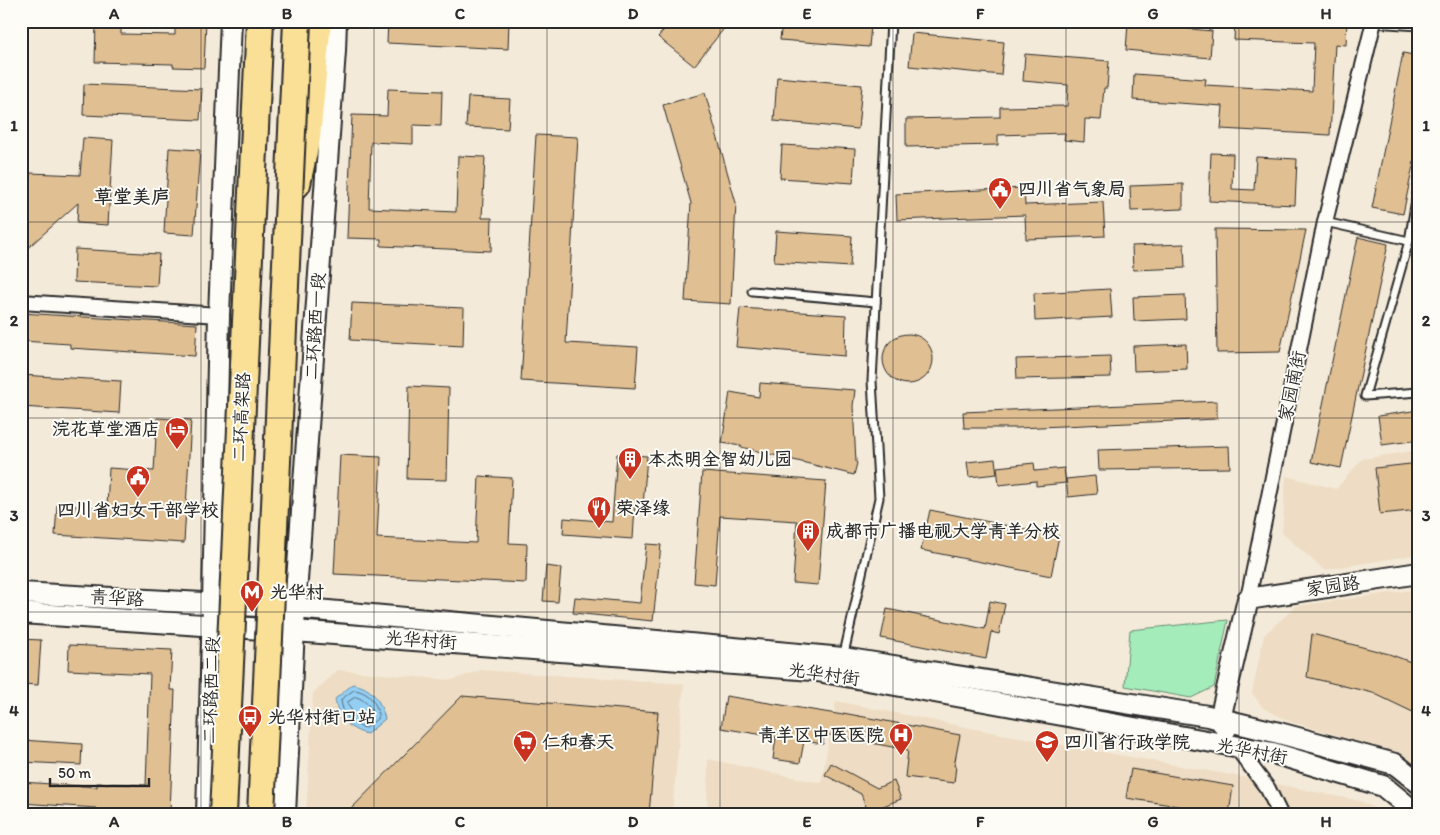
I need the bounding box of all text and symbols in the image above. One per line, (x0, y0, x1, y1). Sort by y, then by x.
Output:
text: A (108, 4, 120, 23)
text: B (282, 4, 293, 23)
text: C (455, 4, 466, 23)
text: D (628, 4, 639, 23)
text: E (803, 4, 812, 23)
text: F (976, 4, 985, 23)
text: G (1147, 4, 1159, 23)
text: H (1320, 4, 1332, 23)
text: 1 (10, 116, 18, 135)
text: 1 (1422, 116, 1430, 135)
public building icon: 四川省气象局 (987, 176, 1013, 210)
place label: 四川省气象局 (1018, 178, 1126, 200)
district label: 草堂美庐 (94, 185, 170, 208)
street label: 二环路西一段 (300, 271, 330, 381)
text: 2 (10, 311, 19, 330)
text: 2 (1422, 311, 1431, 330)
street label: 家园南街 (1274, 348, 1310, 424)
street label: 二环高架路 (228, 371, 254, 463)
hotel icon: 浣花草堂酒店 (164, 416, 190, 450)
place label: 浣花草堂酒店 (52, 418, 160, 440)
building icon: 本杰明全智幼儿园 (617, 446, 643, 480)
place label: 本杰明全智幼儿园 (648, 448, 792, 470)
public building icon: 四川省妇女干部学校 (125, 464, 151, 498)
restaurant icon: 荣泽缘 (586, 495, 612, 529)
place label: 荣泽缘 (616, 497, 670, 519)
place label: 四川省妇女干部学校 (57, 499, 219, 521)
text: 3 (10, 506, 19, 525)
text: 3 (1422, 506, 1431, 525)
building icon: 成都市广播电视大学青羊分校 (795, 518, 821, 552)
place label: 成都市广播电视大学青羊分校 (826, 520, 1060, 542)
street label: 家园路 (1305, 571, 1361, 601)
metro station icon: 光华村 (239, 579, 265, 613)
place label: 光华村 (270, 581, 324, 603)
street label: 青华路 (89, 586, 145, 610)
street label: 光华村街 (384, 627, 458, 653)
street label: 二环路西二段 (198, 636, 224, 744)
street label: 光华村街 (787, 658, 861, 690)
text: 4 (9, 701, 19, 720)
text: 4 (1421, 701, 1431, 720)
bus stop icon: 光华村街口站 (237, 704, 263, 738)
place label: 光华村街口站 (268, 706, 376, 728)
hospital icon: 青羊区中医医院 (888, 722, 914, 756)
place label: 青羊区中医医院 (758, 724, 884, 746)
supermarket icon: 仁和春天 (512, 729, 538, 763)
school or university icon: 四川省行政学院 (1034, 729, 1060, 763)
place label: 仁和春天 (542, 731, 614, 753)
place label: 四川省行政学院 (1064, 731, 1190, 753)
street label: 光华村街 (1215, 733, 1289, 769)
scale bar (50, 755, 149, 787)
text: 50 m (58, 764, 91, 782)
text: A (108, 812, 120, 831)
text: B (282, 812, 293, 831)
text: C (455, 812, 466, 831)
text: D (628, 812, 639, 831)
text: E (803, 812, 812, 831)
text: F (976, 812, 985, 831)
text: G (1147, 812, 1159, 831)
text: H (1320, 812, 1332, 831)

